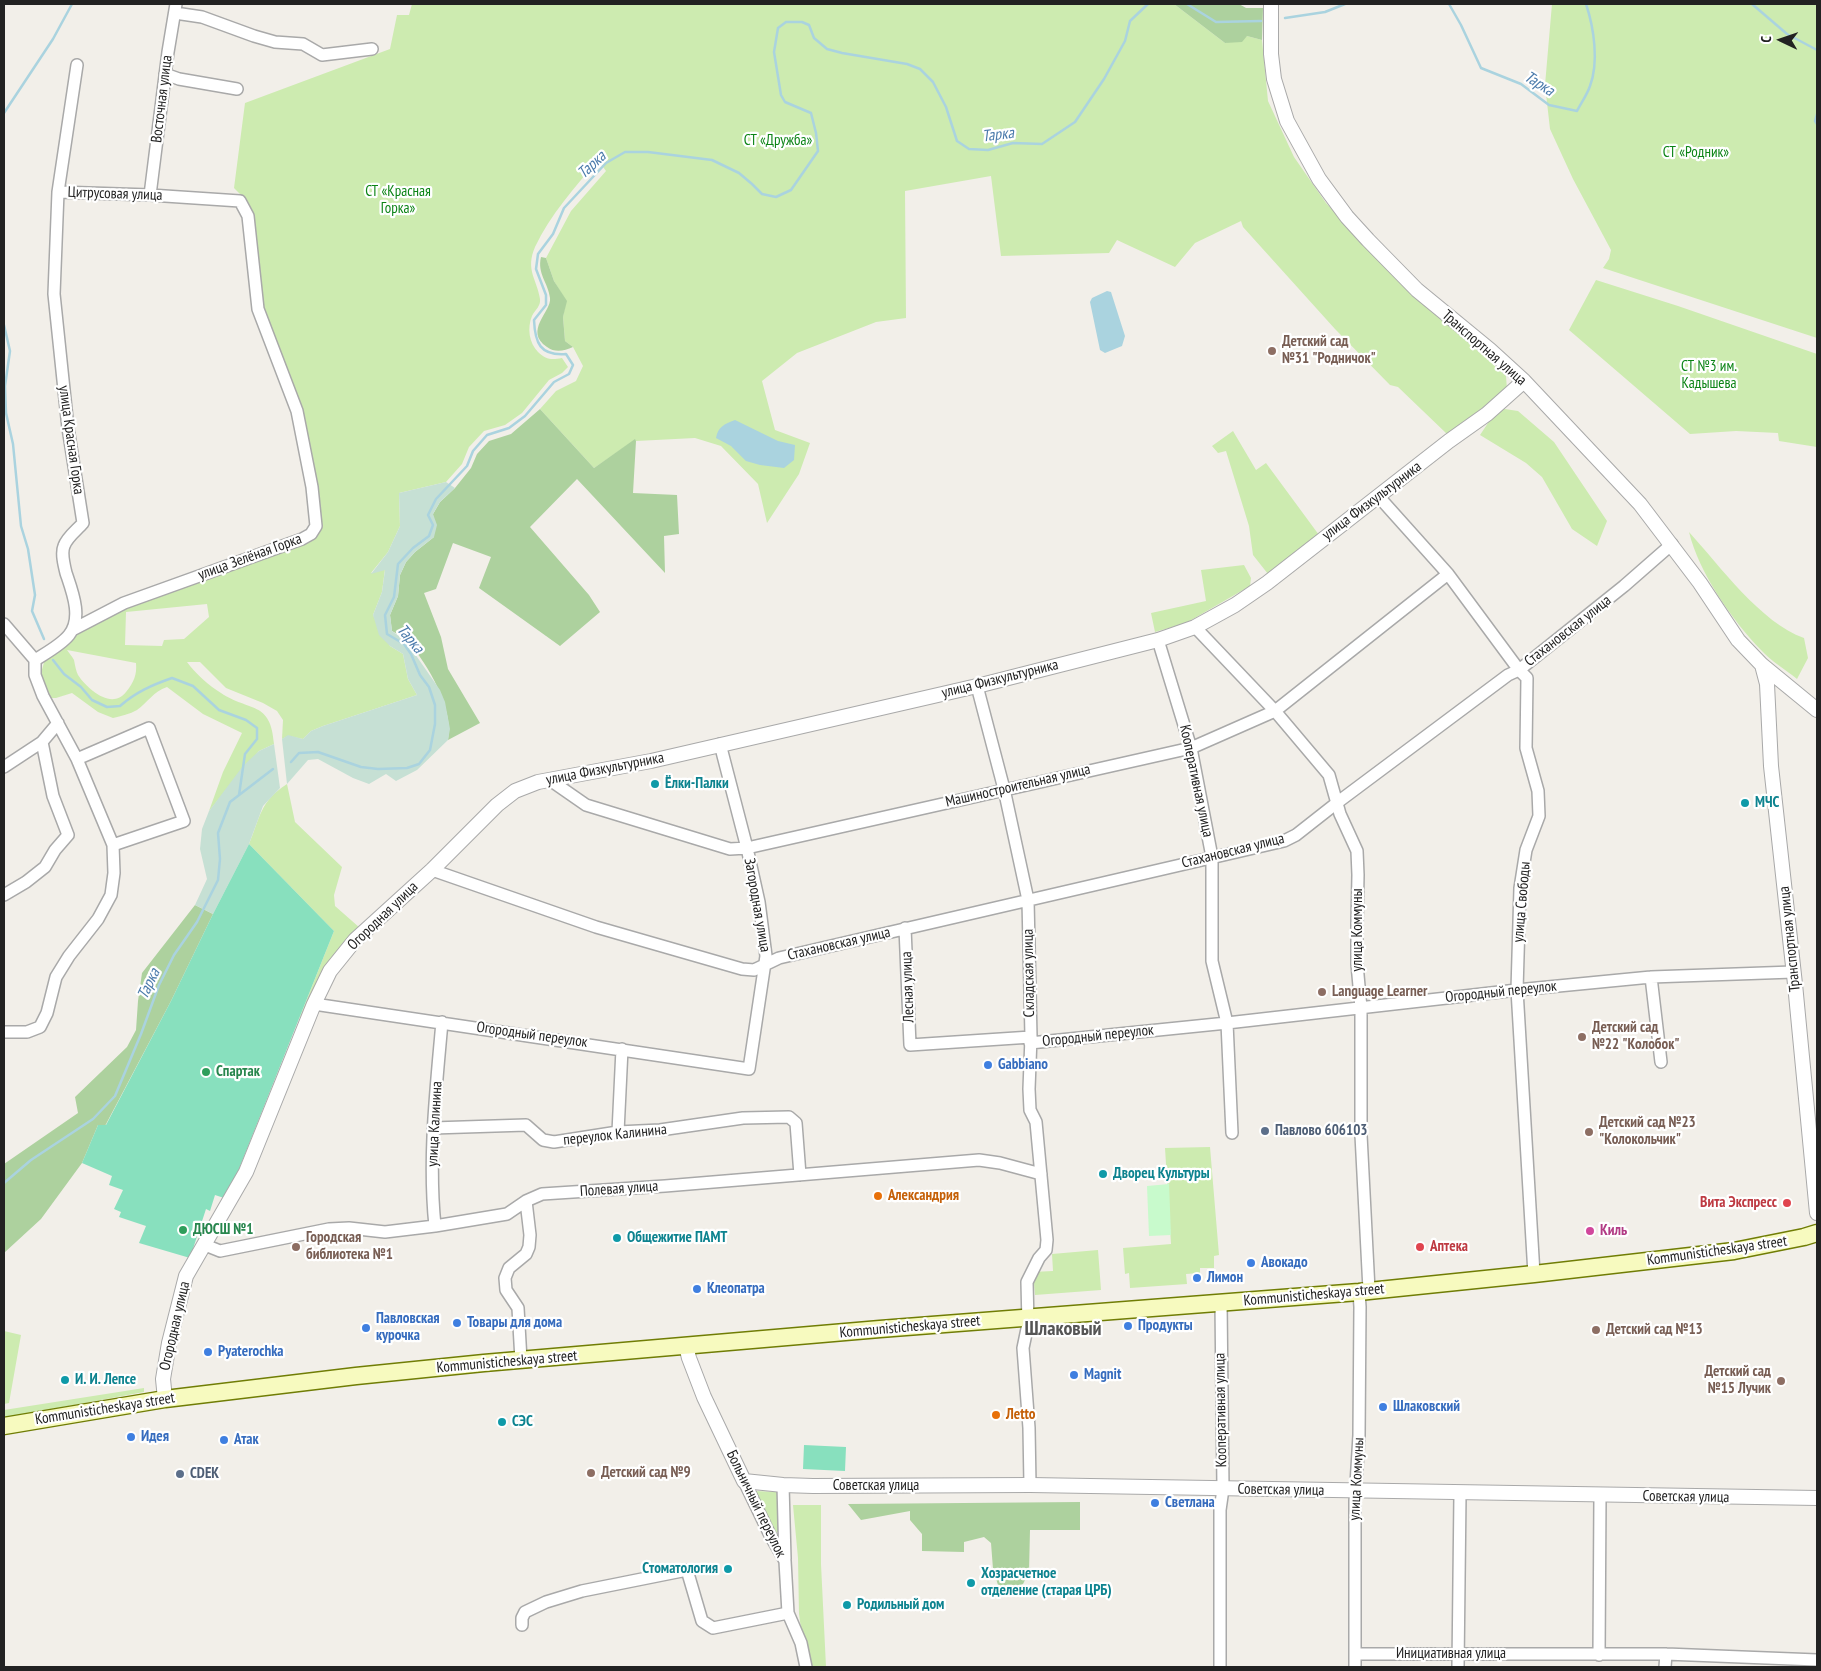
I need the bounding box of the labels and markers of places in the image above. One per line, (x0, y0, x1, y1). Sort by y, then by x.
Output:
place label: Детский сад №31 "Родничок" (1282, 333, 1376, 368)
marker: Детский сад №31 "Родничок" (1266, 345, 1278, 357)
place label: Ёлки-Палки (665, 775, 729, 793)
marker: Ёлки-Палки (649, 778, 661, 790)
place label: МЧС (1755, 794, 1779, 812)
marker: МЧС (1739, 797, 1751, 809)
place label: Language Learner (1332, 983, 1427, 1001)
marker: Language Learner (1316, 986, 1328, 998)
place label: Детский сад №22 "Колобок" (1592, 1019, 1680, 1054)
marker: Детский сад №22 "Колобок" (1576, 1031, 1588, 1043)
place label: Gabbiano (998, 1056, 1048, 1074)
marker: Gabbiano (982, 1059, 994, 1071)
place label: Спартак (216, 1063, 260, 1081)
marker: Спартак (200, 1066, 212, 1078)
place label: Детский сад №23 "Колокольчик" (1599, 1114, 1696, 1149)
place label: Павлово 606103 (1275, 1122, 1368, 1140)
marker: Павлово 606103 (1259, 1125, 1271, 1137)
marker: Детский сад №23 "Колокольчик" (1583, 1126, 1595, 1138)
place label: Дворец Культуры (1113, 1165, 1210, 1183)
marker: Дворец Культуры (1097, 1168, 1109, 1180)
place label: Александрия (888, 1187, 959, 1205)
marker: Александрия (872, 1190, 884, 1202)
place label: Вита Экспресс (1700, 1194, 1777, 1212)
marker: Вита Экспресс (1781, 1197, 1793, 1209)
place label: ДЮСШ №1 (193, 1221, 253, 1239)
place label: Киль (1600, 1222, 1627, 1240)
marker: ДЮСШ №1 (177, 1224, 189, 1236)
marker: Киль (1584, 1225, 1596, 1237)
place label: Городская библиотека №1 (306, 1229, 393, 1264)
place label: Общежитие ПАМТ (627, 1229, 727, 1247)
marker: Общежитие ПАМТ (611, 1232, 623, 1244)
place label: Аптека (1430, 1238, 1468, 1256)
marker: Городская библиотека №1 (290, 1241, 302, 1253)
marker: Аптека (1414, 1241, 1426, 1253)
place label: Авокадо (1261, 1254, 1308, 1272)
marker: Авокадо (1245, 1257, 1257, 1269)
place label: Лимон (1207, 1269, 1243, 1287)
marker: Лимон (1191, 1272, 1203, 1284)
place label: Клеопатра (707, 1280, 765, 1298)
marker: Клеопатра (691, 1283, 703, 1295)
place label: Павловская курочка (376, 1310, 440, 1345)
place label: Товары для дома (467, 1314, 562, 1332)
marker: Товары для дома (451, 1317, 463, 1329)
place label: Продукты (1138, 1317, 1193, 1335)
marker: Продукты (1122, 1320, 1134, 1332)
place label: Детский сад №13 (1606, 1321, 1703, 1339)
marker: Павловская курочка (360, 1322, 372, 1334)
marker: Детский сад №13 (1590, 1324, 1602, 1336)
place label: Pyaterochka (218, 1343, 284, 1361)
marker: Pyaterochka (202, 1346, 214, 1358)
place label: Детский сад №15 Лучик (1704, 1363, 1771, 1398)
place label: Magnit (1084, 1366, 1121, 1384)
marker: Magnit (1068, 1369, 1080, 1381)
place label: И. И. Лепсе (75, 1371, 136, 1389)
marker: И. И. Лепсе (59, 1374, 71, 1386)
marker: Детский сад №15 Лучик (1775, 1375, 1787, 1387)
place label: Шлаковский (1393, 1398, 1460, 1416)
marker: Шлаковский (1377, 1401, 1389, 1413)
place label: Леtto (1006, 1406, 1035, 1424)
marker: Леtto (990, 1409, 1002, 1421)
place label: СЭС (512, 1413, 533, 1431)
marker: СЭС (496, 1416, 508, 1428)
place label: Идея (141, 1428, 169, 1446)
marker: Идея (125, 1431, 137, 1443)
place label: Атак (234, 1431, 259, 1449)
marker: Атак (218, 1434, 230, 1446)
place label: Детский сад №9 (601, 1464, 691, 1482)
place label: CDEK (190, 1465, 219, 1483)
marker: Детский сад №9 (585, 1467, 597, 1479)
marker: CDEK (174, 1468, 186, 1480)
place label: Светлана (1165, 1494, 1215, 1512)
marker: Светлана (1149, 1497, 1161, 1509)
place label: Cтоматология (642, 1560, 718, 1578)
marker: Cтоматология (722, 1563, 734, 1575)
place label: Хозрасчетное отделение (старая ЦРБ) (981, 1565, 1112, 1600)
marker: Хозрасчетное отделение (старая ЦРБ) (965, 1577, 977, 1589)
place label: Родильный дом (857, 1596, 944, 1614)
marker: Родильный дом (841, 1599, 853, 1611)

